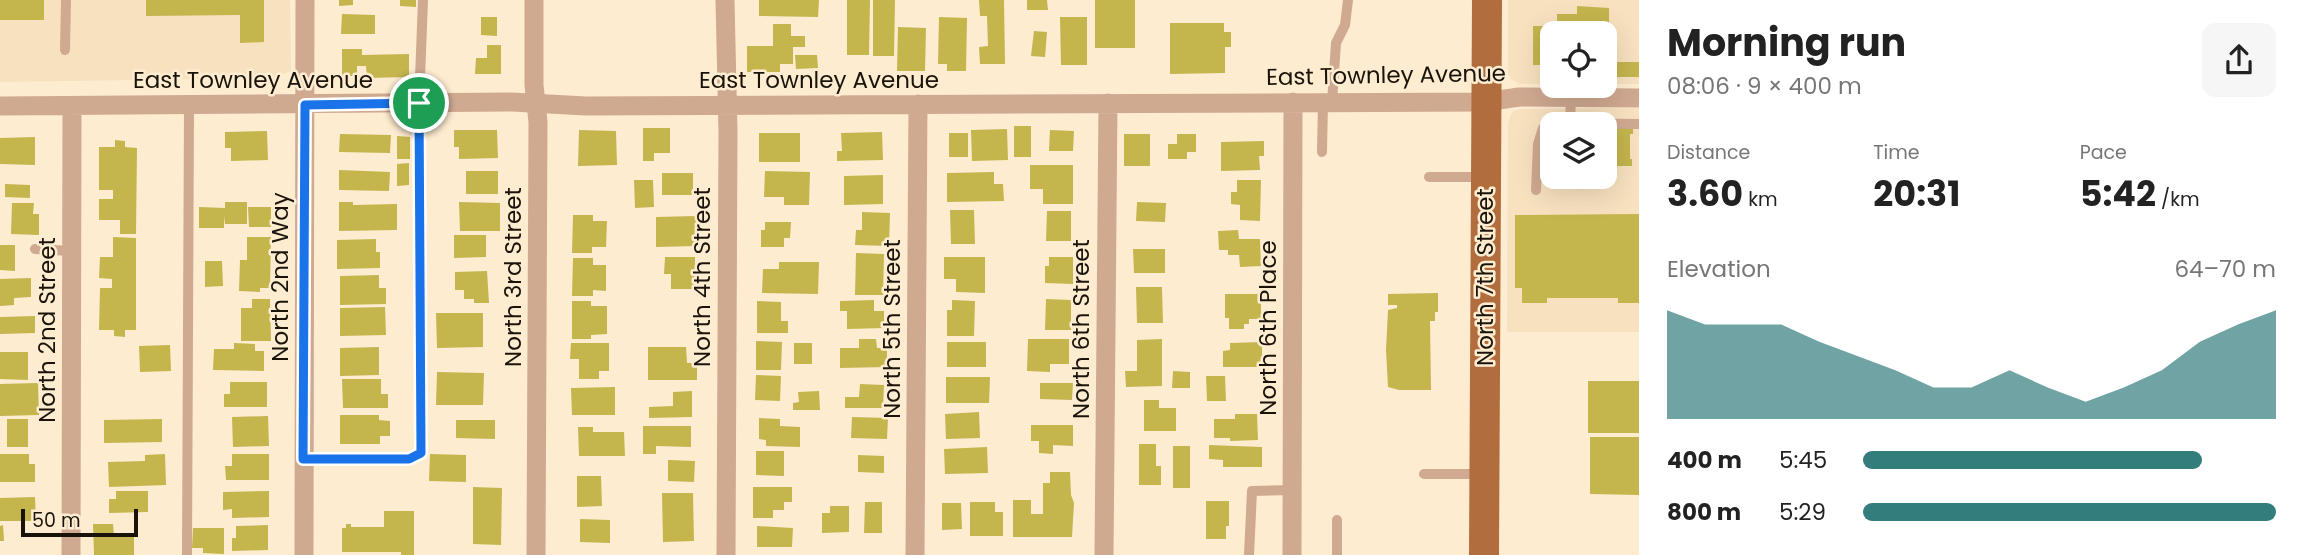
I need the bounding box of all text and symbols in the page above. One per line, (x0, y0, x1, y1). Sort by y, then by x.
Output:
text: Morning run (1667, 16, 1906, 69)
map controls (1540, 21, 1617, 189)
button: locate (1540, 21, 1617, 98)
button: share (2202, 23, 2276, 97)
street label: East Townley Avenue (1266, 57, 1506, 93)
street label: East Townley Avenue (133, 64, 373, 96)
street label: East Townley Avenue (699, 64, 939, 96)
text: 08:06 · 9 × 400 m (1667, 70, 1862, 102)
pin (389, 73, 449, 133)
icon: arrive (400, 84, 438, 122)
button: layers (1540, 112, 1617, 189)
text: Distance (1667, 139, 1750, 166)
text: Time (1873, 139, 1920, 166)
text: Pace (2080, 139, 2127, 166)
text: 3.60 (1667, 169, 1743, 218)
text: 20:31 (1873, 169, 1960, 218)
text: 5:42 (2080, 169, 2156, 218)
text: km (1743, 186, 1778, 213)
text: /km (2156, 186, 2200, 213)
street label: North 3rd Street (497, 187, 529, 367)
street label: North 4th Street (686, 187, 718, 367)
street label: North 7th Street (1469, 188, 1501, 366)
street label: North 2nd Way (264, 192, 296, 362)
street label: North 2nd Street (31, 237, 63, 423)
street label: North 5th Street (876, 239, 908, 419)
street label: North 6th Street (1065, 239, 1097, 419)
street label: North 6th Place (1252, 240, 1284, 416)
text: Elevation (1667, 253, 1771, 285)
text: 64–70 m (2175, 253, 2276, 285)
text: 400 m (1667, 444, 1742, 476)
text: 5:45 (1779, 444, 1827, 476)
text: 800 m (1667, 496, 1741, 528)
text: 5:29 (1779, 496, 1826, 528)
scale bar (21, 506, 138, 538)
text: 50 m (32, 507, 81, 534)

